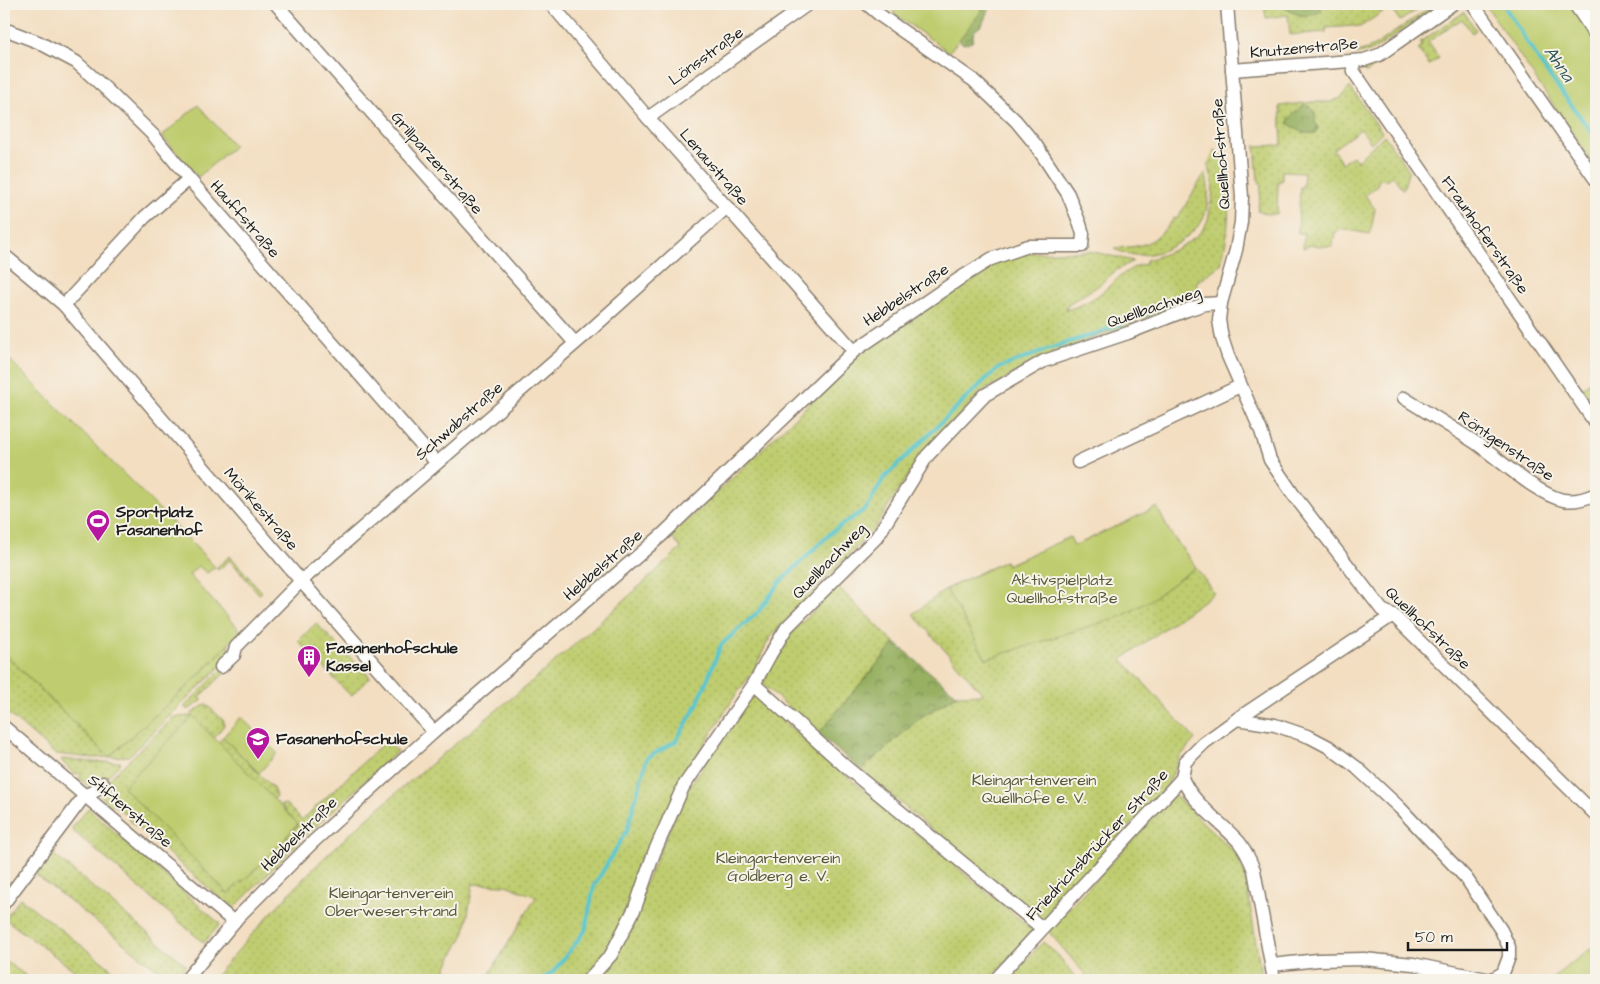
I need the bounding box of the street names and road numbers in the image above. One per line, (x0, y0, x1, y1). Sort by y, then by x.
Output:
street label: Lönsstraße (664, 21, 748, 91)
street label: Knutzenstraße (1249, 32, 1359, 64)
street label: Quellhofstraße (1206, 97, 1236, 210)
street label: Grillparzerstraße (386, 107, 488, 220)
street label: Lenaustraße (674, 124, 754, 211)
street label: Fraunhoferstraße (1436, 172, 1534, 299)
street label: Hauffstraße (205, 175, 285, 263)
street label: Hebbelstraße (859, 258, 953, 332)
street label: Quellbachweg (1104, 281, 1204, 334)
street label: Schwabstraße (410, 376, 508, 465)
street label: Röntgenstraße (1453, 406, 1559, 487)
street label: Mörikestraße (219, 463, 303, 556)
street label: Quellbachweg (787, 518, 872, 605)
street label: Hebbelstraße (558, 524, 648, 606)
street label: Quellhofstraße (1380, 581, 1476, 675)
street label: Friedrichsbrücker Straße (1021, 764, 1173, 926)
street label: Stifterstraße (83, 769, 177, 853)
street label: Hebbelstraße (256, 791, 342, 876)

